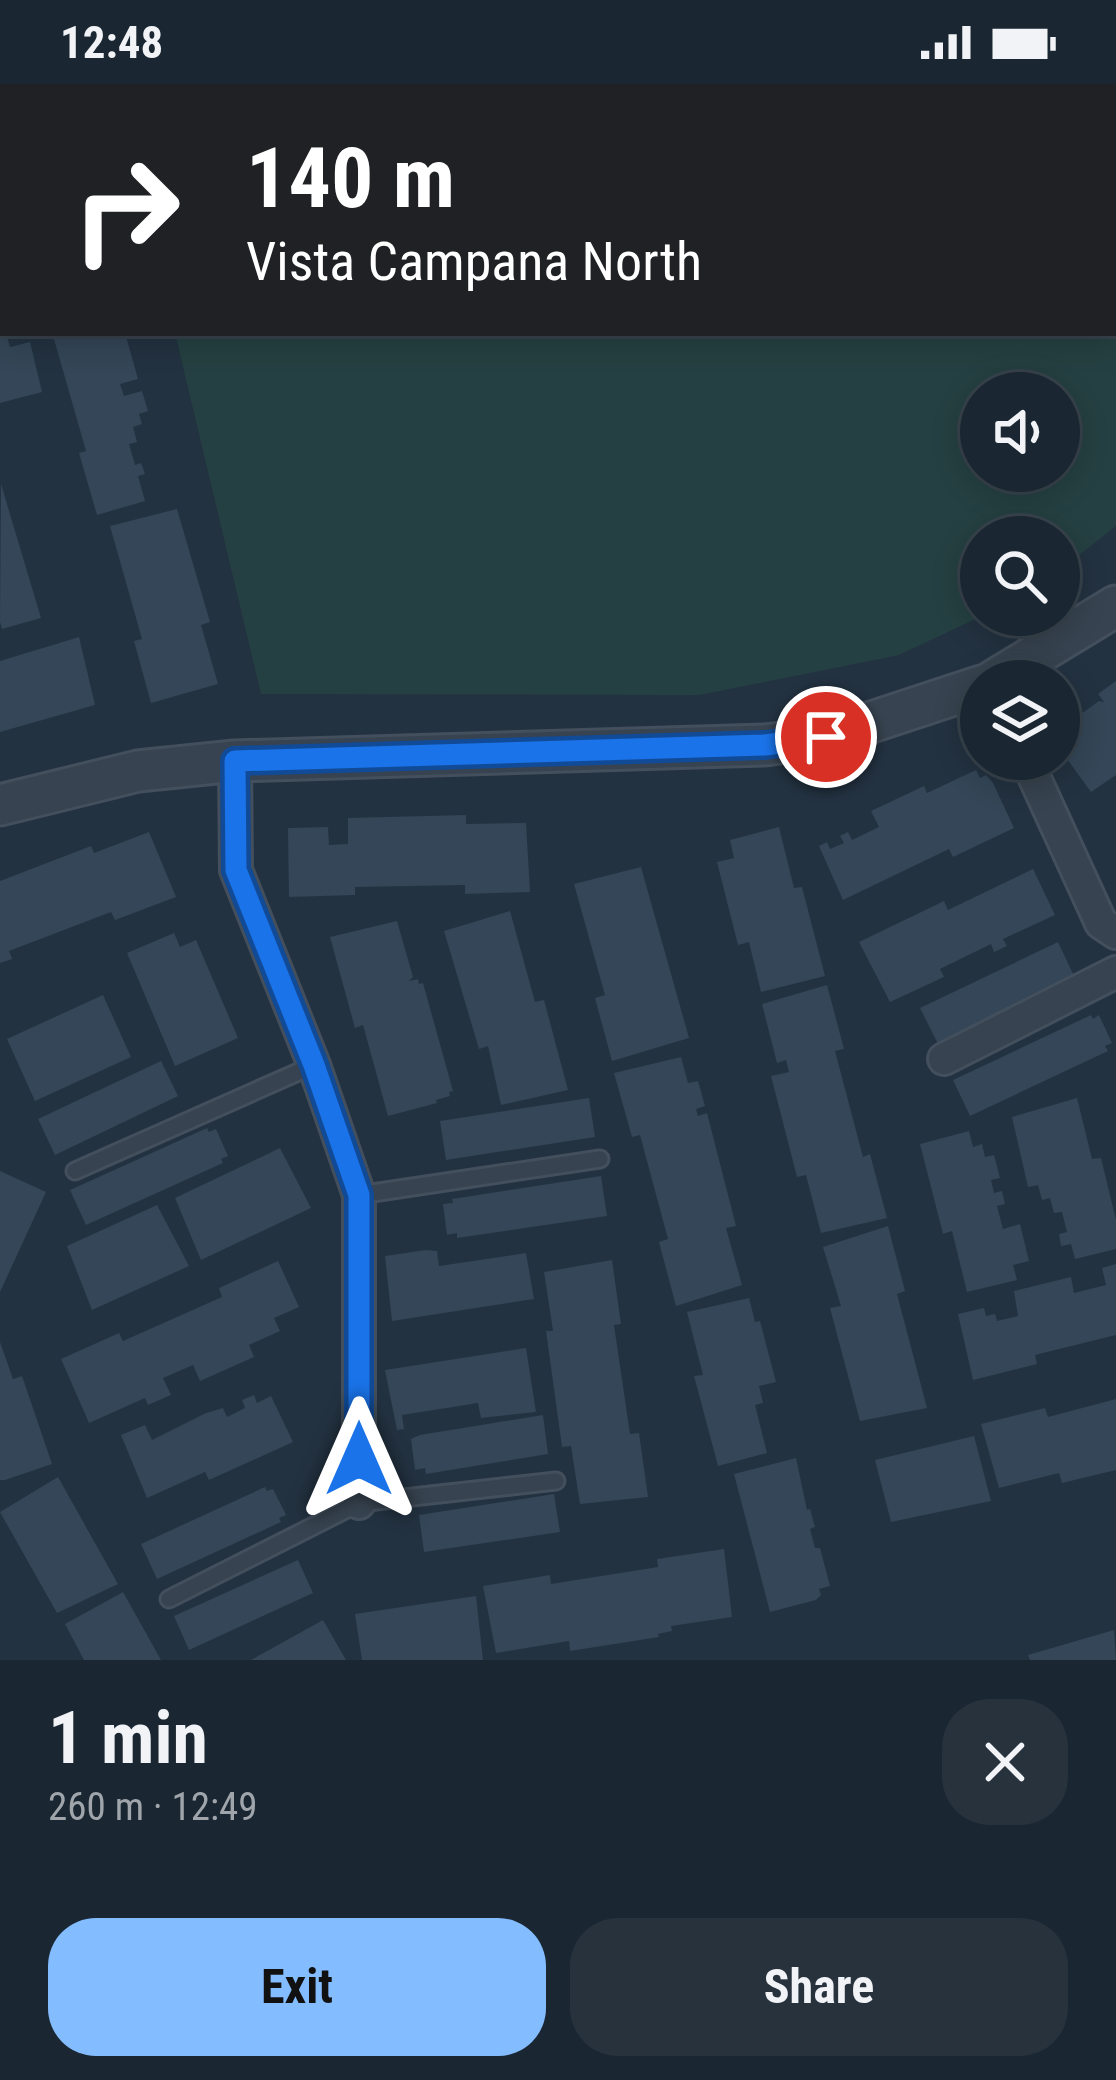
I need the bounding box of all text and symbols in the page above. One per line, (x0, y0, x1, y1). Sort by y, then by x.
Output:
text: 12:48 (60, 16, 163, 69)
text: 140 m (246, 129, 455, 228)
icon: right (48, 132, 204, 288)
text: Vista Campana North (246, 230, 702, 293)
map controls (960, 372, 1080, 780)
button: sound (960, 372, 1080, 492)
button: search (960, 516, 1080, 636)
button: layers (960, 660, 1080, 780)
pin (775, 686, 877, 788)
icon: arrive (793, 704, 859, 770)
position arrow (296, 1396, 422, 1522)
text: 1 min (48, 1696, 208, 1781)
button: close (942, 1699, 1068, 1825)
text: 260 m · 12:49 (48, 1784, 258, 1830)
button: Exit (48, 1918, 546, 2056)
button: Share (570, 1918, 1068, 2056)

